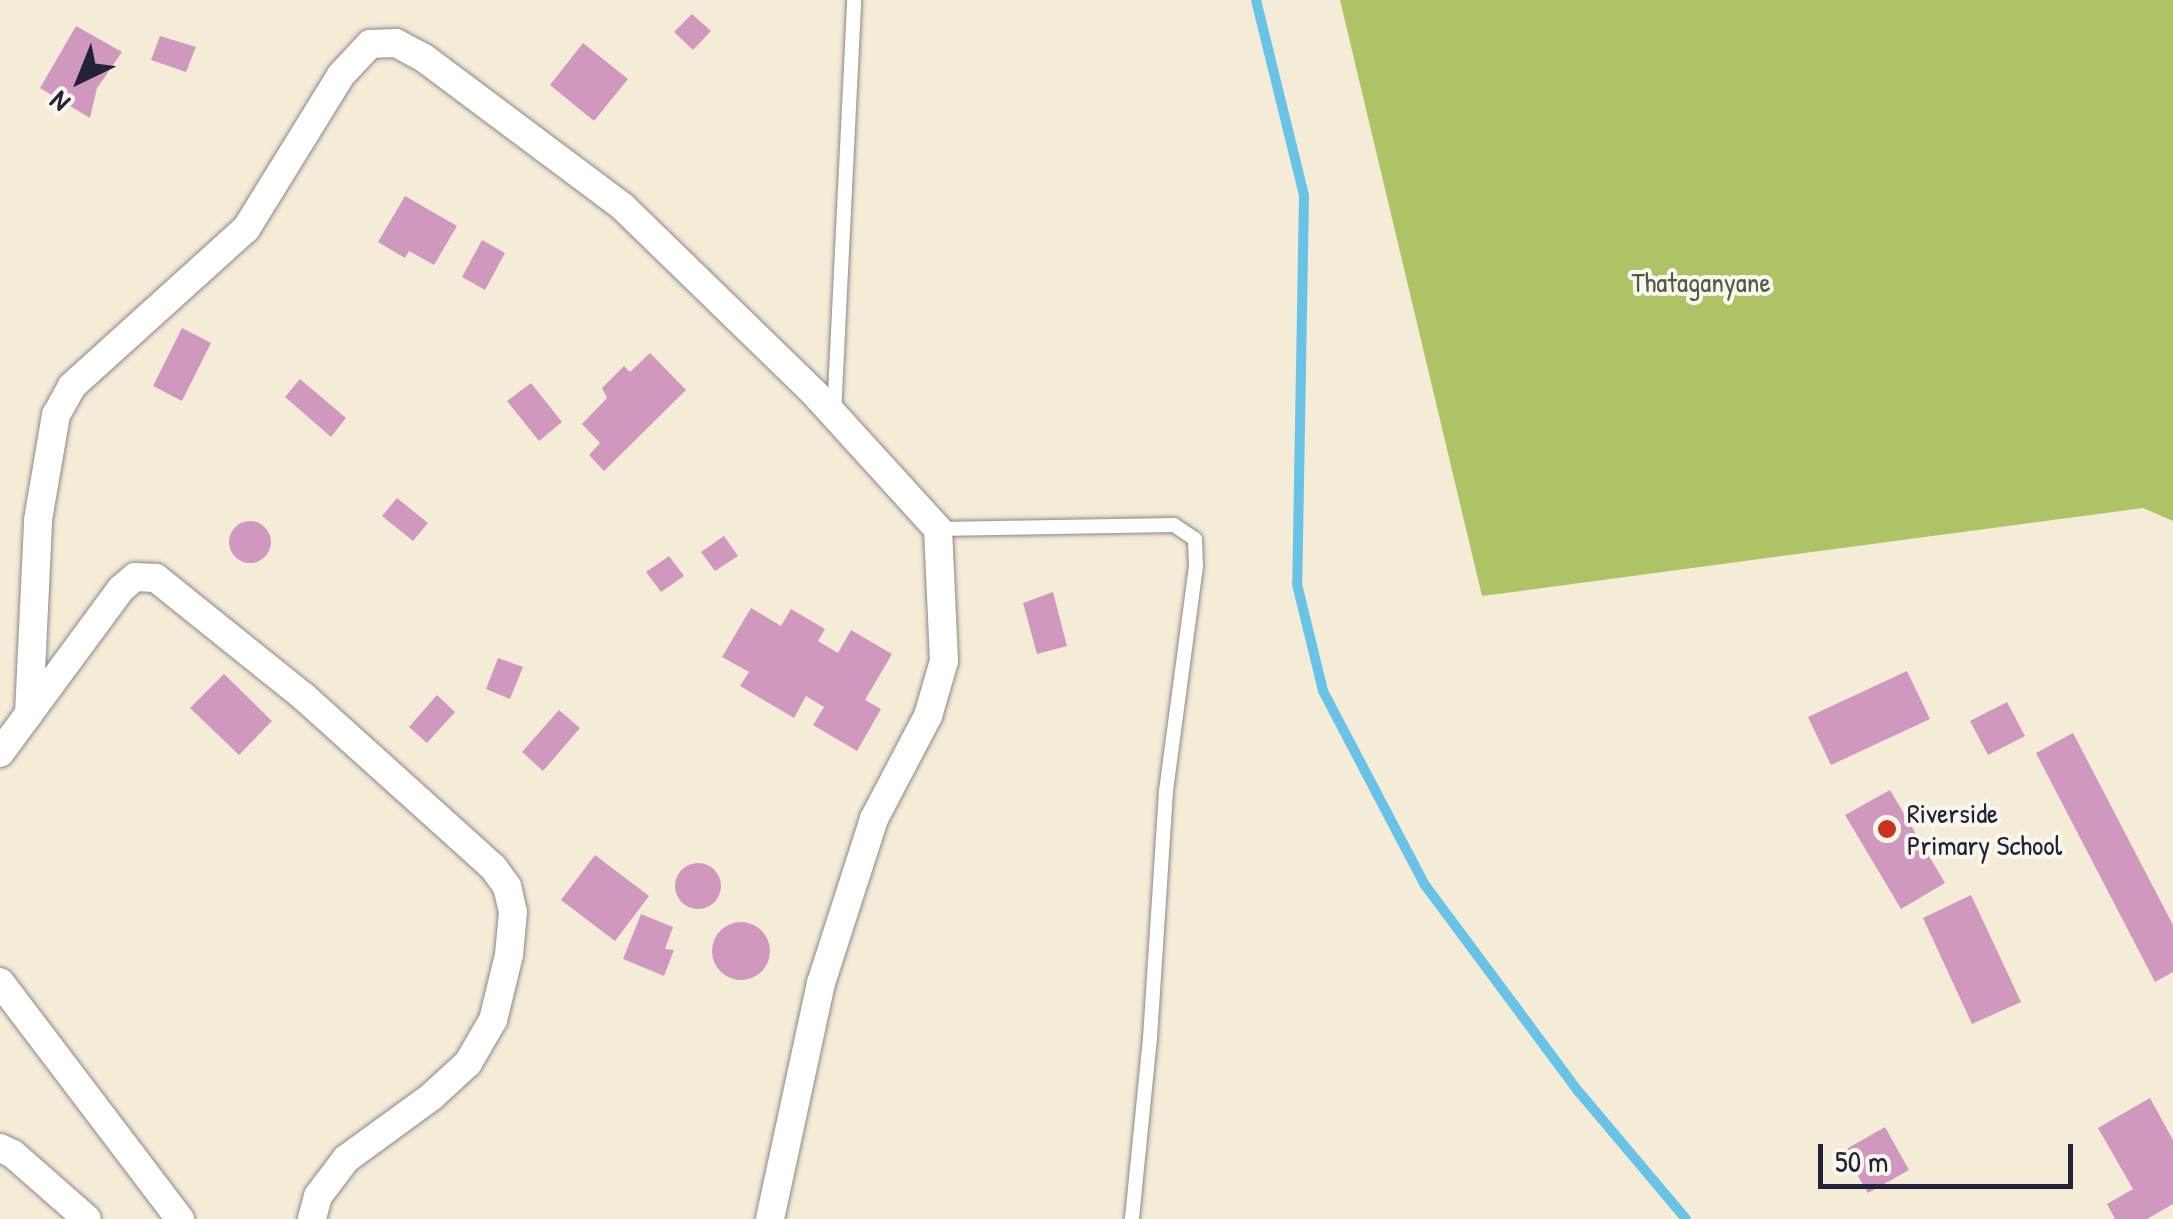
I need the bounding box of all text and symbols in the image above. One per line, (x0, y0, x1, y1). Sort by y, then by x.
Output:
north arrow (30, 30, 130, 130)
text: N (41, 83, 78, 121)
park label: Thataganyane (1631, 265, 1771, 299)
place label: Riverside Primary School (1907, 796, 2062, 862)
marker: Riverside Primary School (1876, 818, 1898, 840)
scale bar (1823, 1124, 2078, 1186)
text: 50 m (1835, 1141, 1888, 1181)

